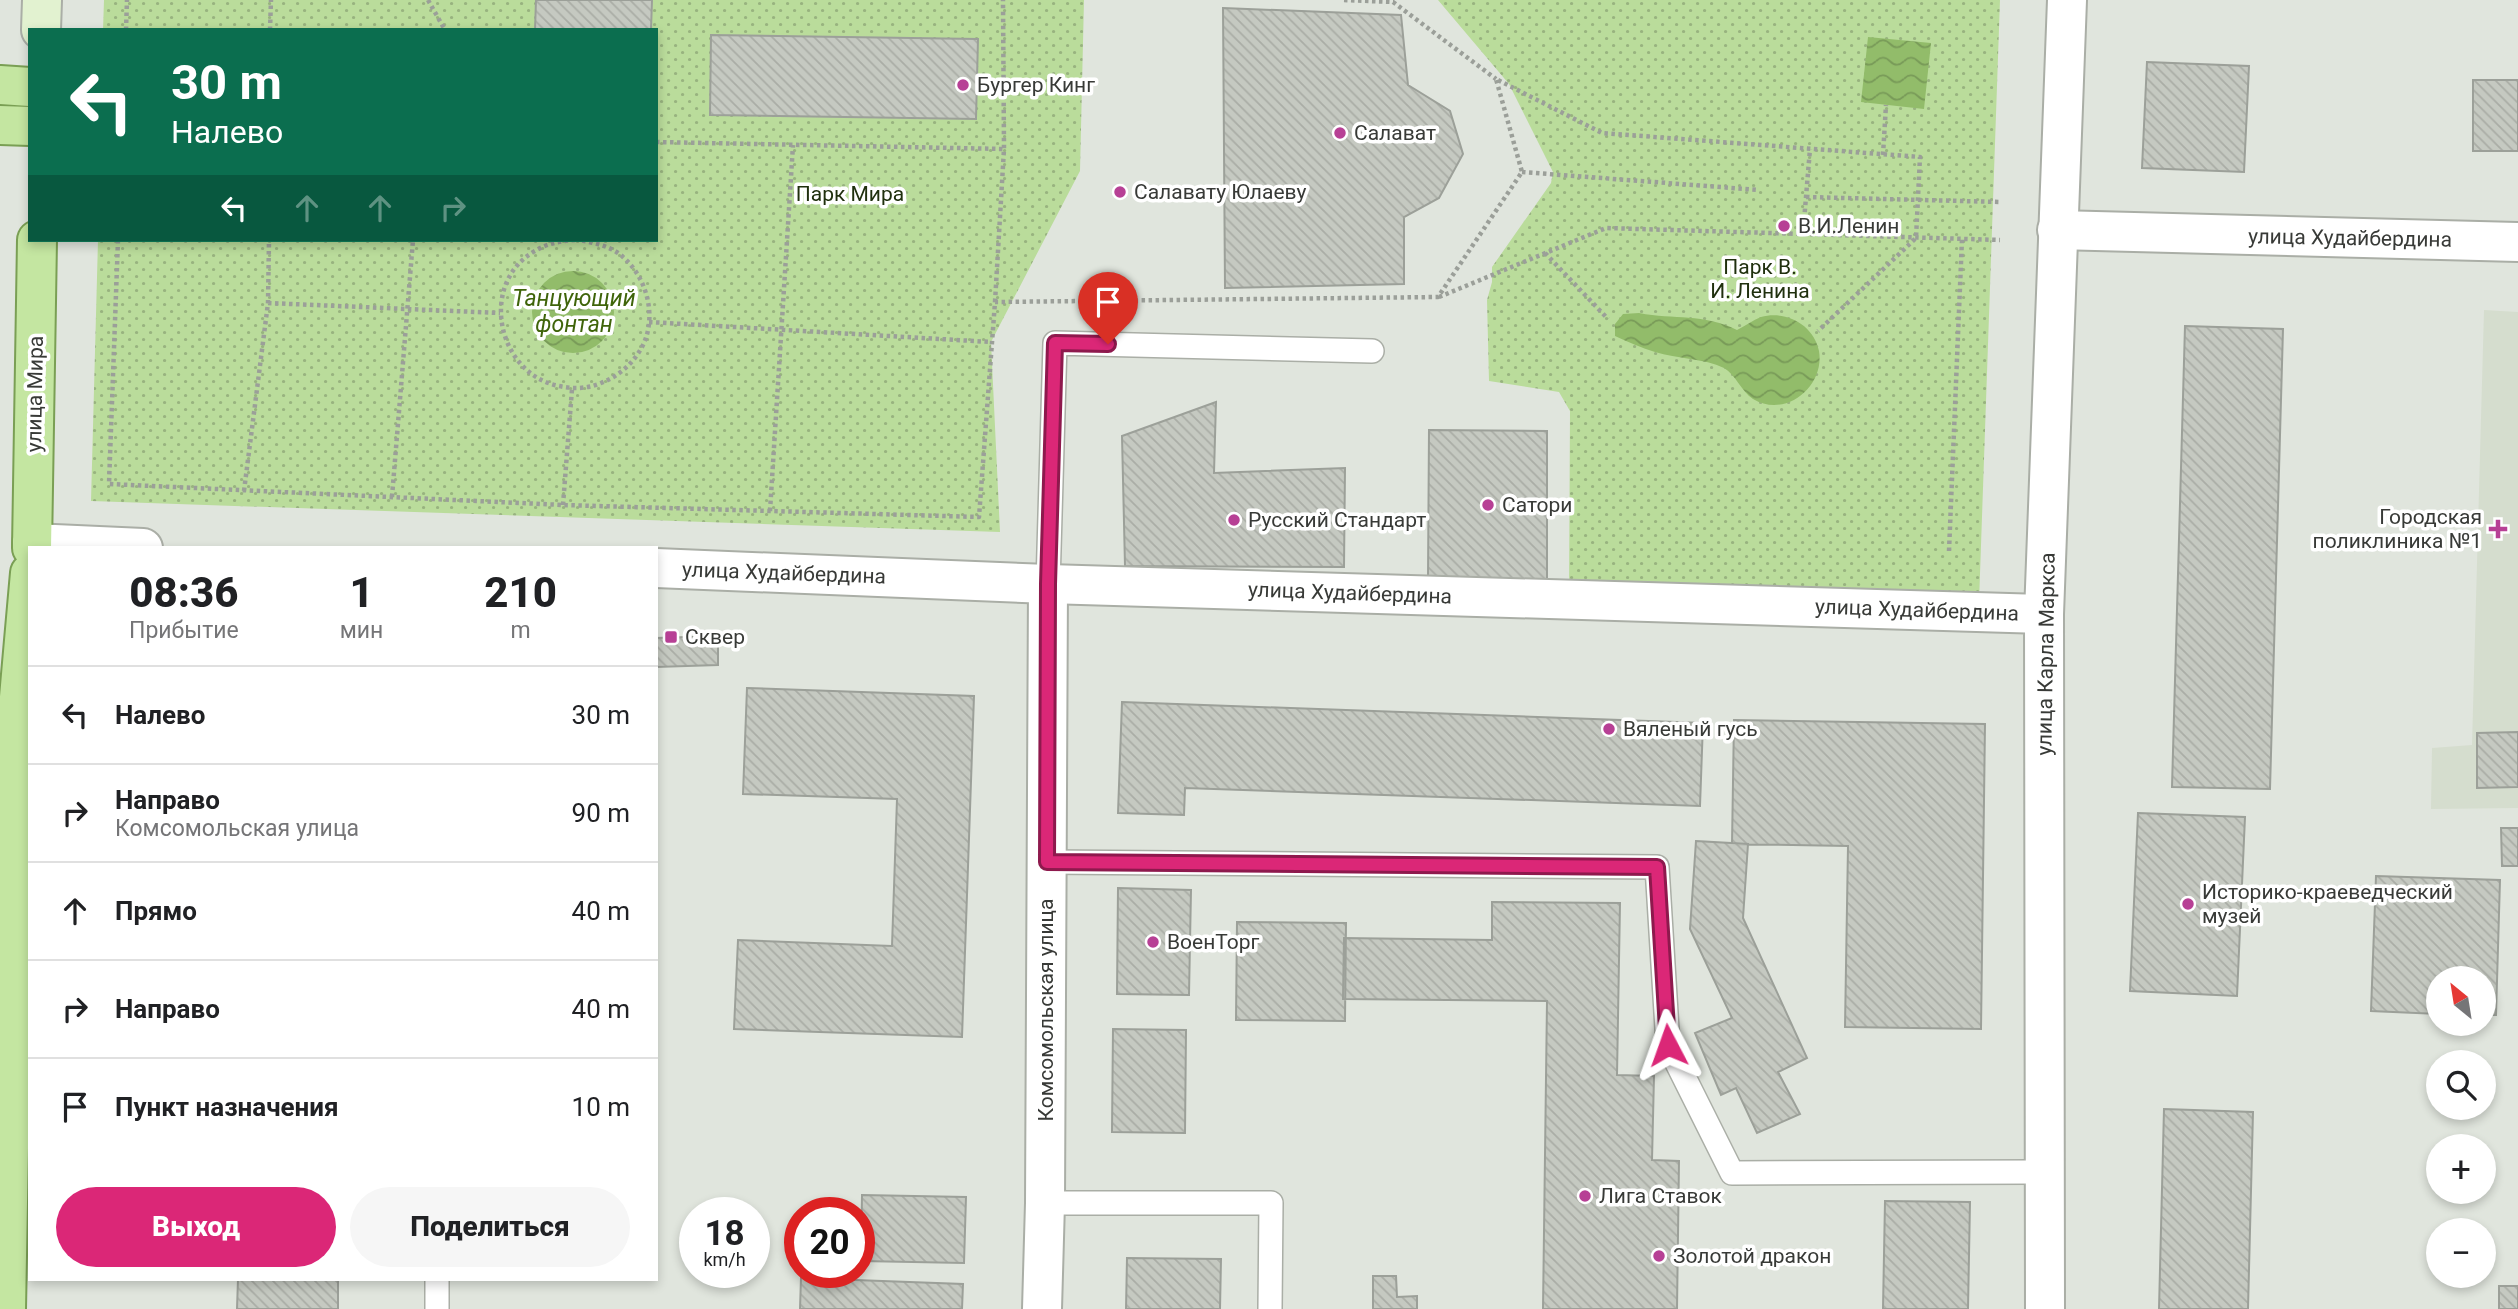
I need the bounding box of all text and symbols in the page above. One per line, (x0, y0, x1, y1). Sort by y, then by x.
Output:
text: 30 m (171, 54, 282, 111)
icon: left (56, 56, 147, 147)
place label: Бургер Кинг (977, 73, 1095, 97)
marker: Бургер Кинг (955, 77, 971, 93)
text: Налево (171, 113, 283, 151)
place label: Салават (1354, 121, 1436, 145)
marker: Салават (1332, 125, 1348, 141)
place label: Салавату Юлаеву (1134, 180, 1306, 204)
park label: Парк Мира (796, 182, 904, 206)
marker: Салавату Юлаеву (1112, 184, 1128, 200)
icon: left (215, 189, 253, 227)
icon: ahead (288, 189, 326, 227)
icon: ahead (361, 189, 399, 227)
icon: right (434, 189, 472, 227)
place label: В.И.Ленин (1798, 214, 1899, 238)
marker: В.И.Ленин (1776, 218, 1792, 234)
street label: улица Худайбердина (2248, 224, 2452, 252)
park label: Парк В. И. Ленина (1710, 255, 1810, 303)
pin (1078, 272, 1138, 344)
icon: arrive (1089, 283, 1127, 321)
water label: Танцующий фонтан (512, 285, 636, 338)
street label: улица Мира (22, 336, 48, 452)
place label: Сатори (1502, 493, 1573, 517)
marker: Сатори (1480, 497, 1496, 513)
place label: Городская поликлиника №1 (2313, 505, 2482, 553)
place label: Русский Стандарт (1248, 508, 1426, 532)
marker: Русский Стандарт (1226, 512, 1242, 528)
marker: Городская поликлиника №1 (2488, 519, 2508, 539)
street label: улица Карла Маркса (2032, 552, 2060, 756)
street label: улица Худайбердина (682, 557, 886, 589)
text: 08:36 (129, 568, 238, 617)
text: 1 (349, 568, 374, 617)
text: 210 (484, 568, 557, 617)
street label: улица Худайбердина (1248, 577, 1452, 609)
street label: улица Худайбердина (1815, 594, 2019, 626)
text: Прибытие (129, 617, 239, 644)
text: мин (340, 617, 383, 644)
text: m (511, 617, 531, 644)
place label: Сквер (685, 625, 745, 649)
marker: Сквер (663, 629, 679, 645)
icon: left (56, 696, 94, 734)
text: Налево (115, 700, 205, 730)
text: 30 m (572, 700, 630, 730)
place label: Вяленый гусь (1623, 717, 1758, 741)
marker: Вяленый гусь (1601, 721, 1617, 737)
text: Направо (115, 785, 220, 815)
icon: right (56, 794, 94, 832)
text: 90 m (572, 798, 630, 828)
text: Комсомольская улица (115, 815, 359, 842)
place label: Историко-краеведческий музей (2202, 880, 2453, 928)
icon: ahead (56, 892, 94, 930)
text: Прямо (115, 896, 197, 926)
text: 40 m (572, 896, 630, 926)
marker: Историко-краеведческий музей (2180, 896, 2196, 912)
street label: Комсомольская улица (1034, 899, 1058, 1121)
place label: ВоенТорг (1167, 930, 1260, 954)
marker: ВоенТорг (1145, 934, 1161, 950)
north arrow (2426, 966, 2496, 1036)
map controls (2426, 966, 2496, 1288)
icon: right (56, 990, 94, 1028)
text: Направо (115, 994, 220, 1024)
text: 40 m (572, 994, 630, 1024)
position arrow (1631, 1008, 1705, 1082)
button: search (2426, 1050, 2496, 1120)
icon: arrive (56, 1088, 94, 1126)
text: Пункт назначения (115, 1092, 339, 1122)
text: 10 m (572, 1092, 630, 1122)
button: + (2426, 1134, 2496, 1204)
place label: Лига Ставок (1599, 1184, 1722, 1208)
button: Выход (56, 1187, 336, 1267)
button: Поделиться (350, 1187, 630, 1267)
marker: Лига Ставок (1577, 1188, 1593, 1204)
speed limit sign: 20 (784, 1197, 875, 1288)
text: 18 (704, 1213, 745, 1254)
button: − (2426, 1218, 2496, 1288)
place label: Золотой дракон (1673, 1244, 1831, 1268)
marker: Золотой дракон (1651, 1248, 1667, 1264)
text: km/h (703, 1249, 746, 1270)

